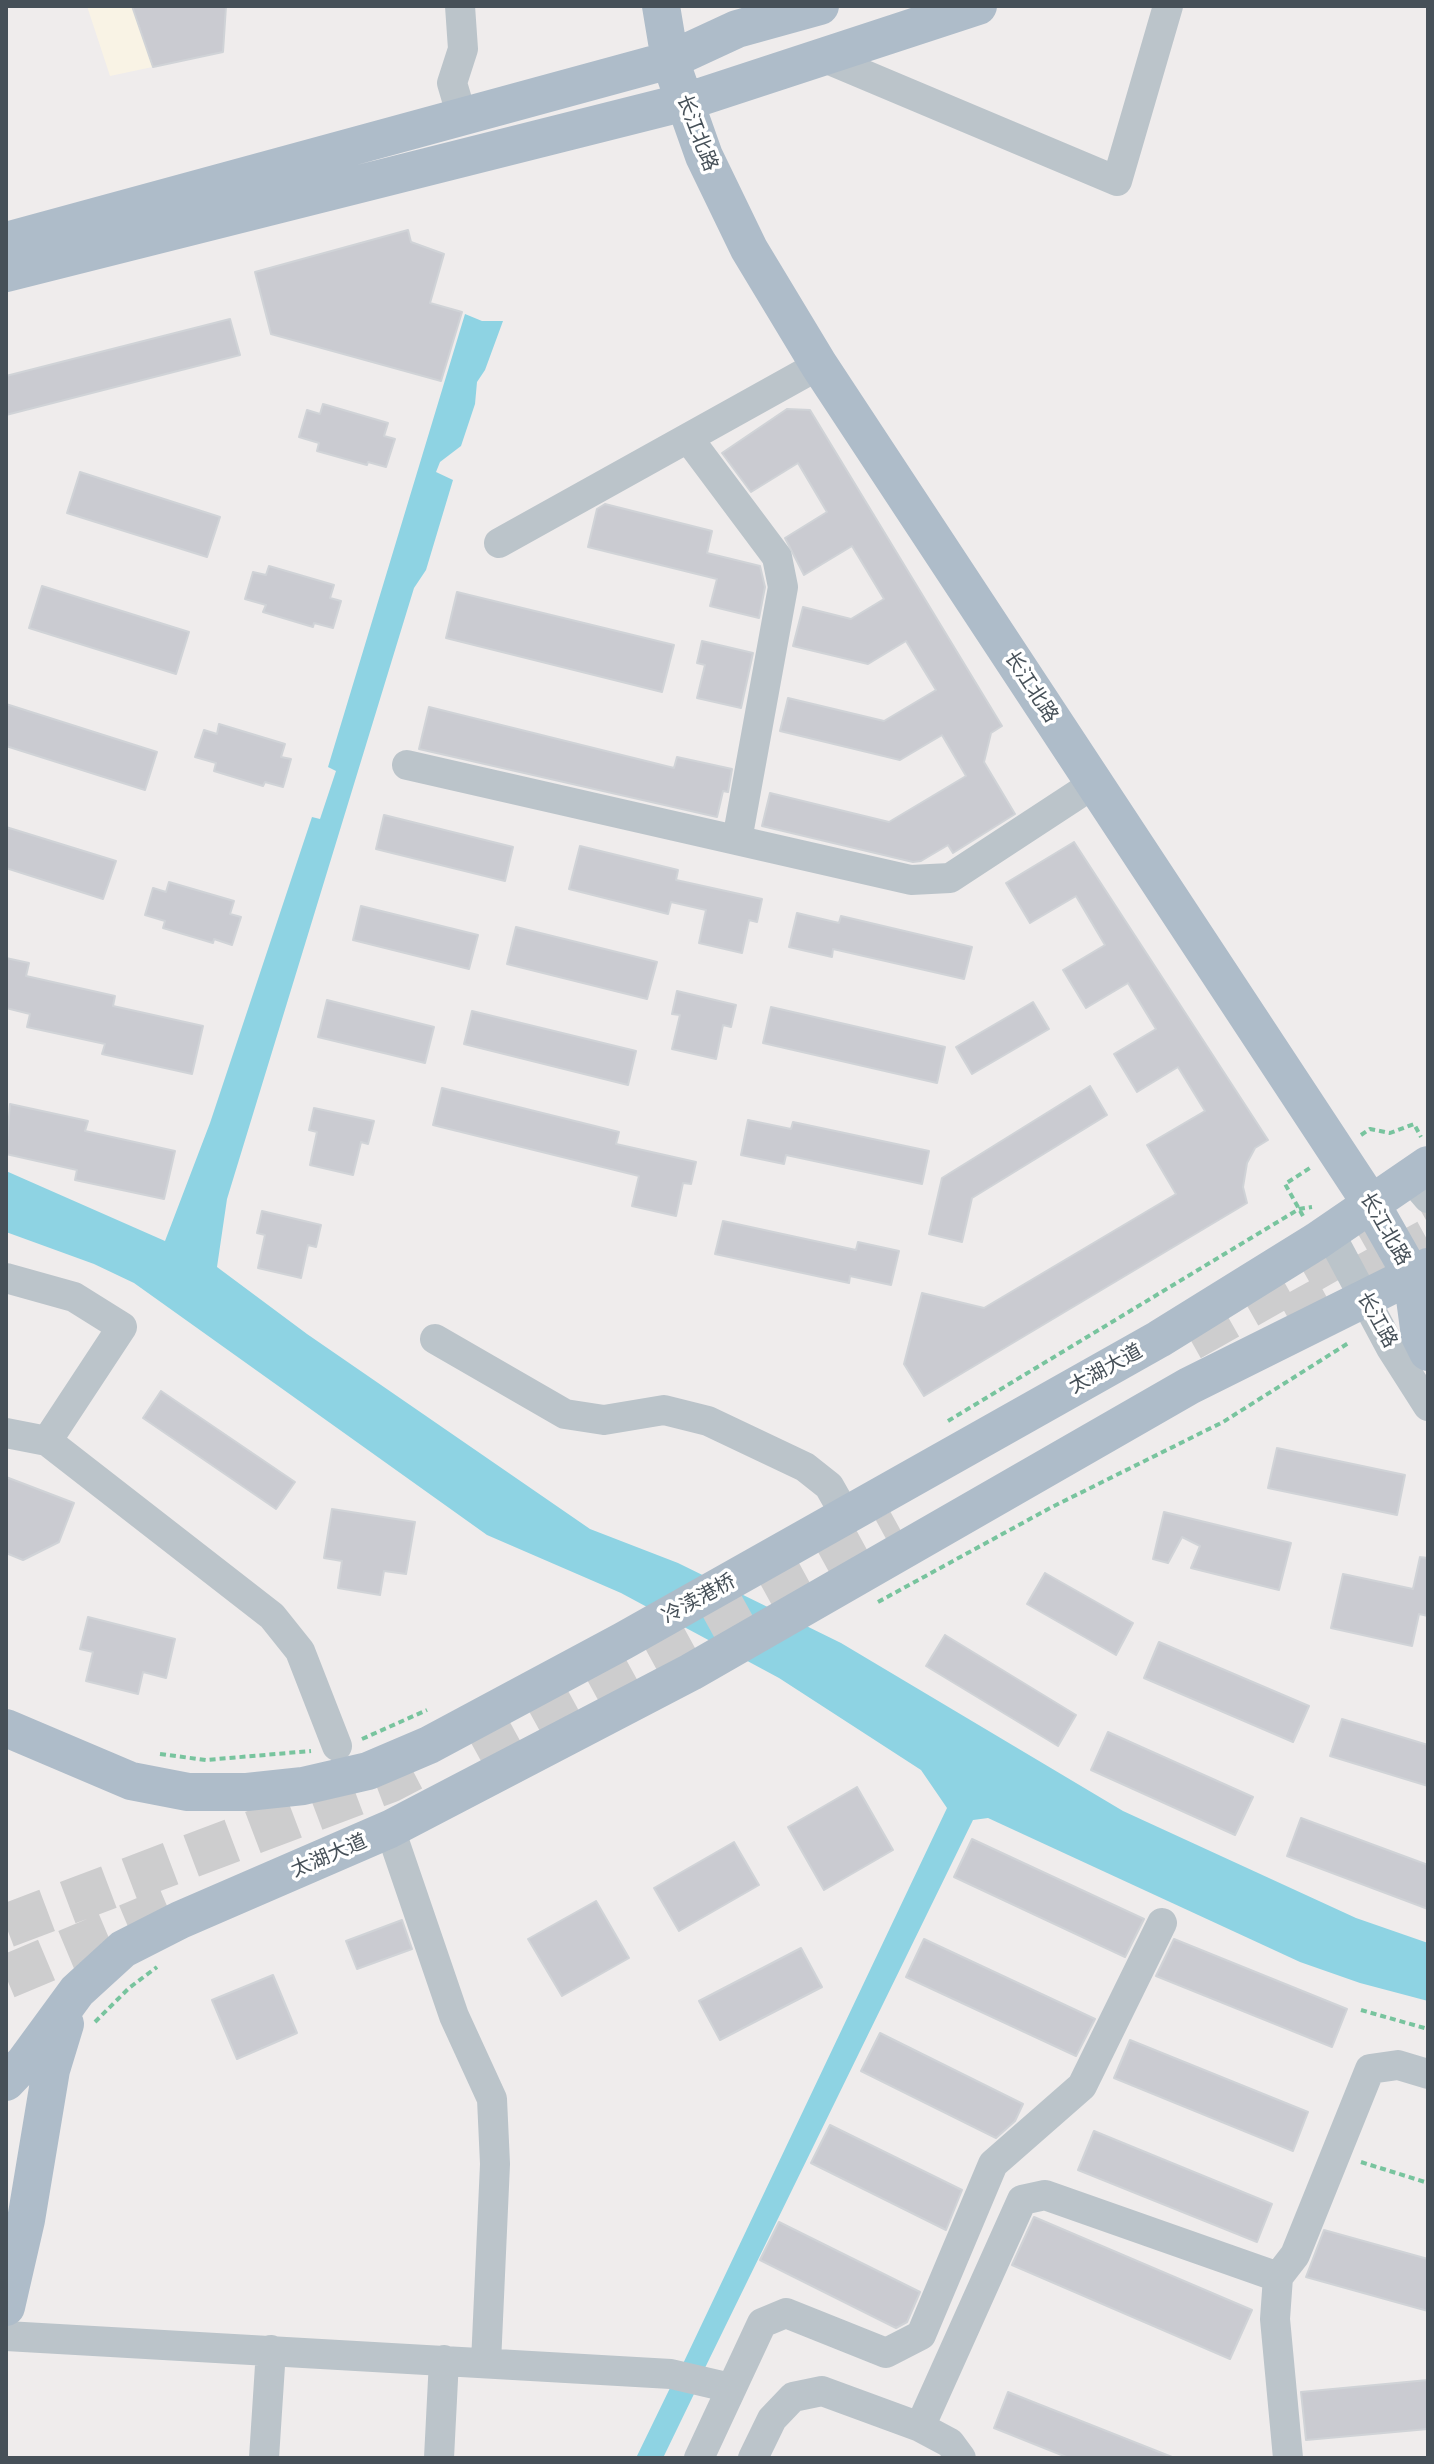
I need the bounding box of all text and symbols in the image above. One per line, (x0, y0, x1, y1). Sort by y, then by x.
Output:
street label: 长江北路 (671, 91, 723, 175)
street label: 长江北路 (999, 647, 1063, 727)
street label: 长江北路 (1355, 1188, 1415, 1270)
street label: 长江路 (1352, 1288, 1402, 1352)
street label: 太湖大道 (1065, 1339, 1147, 1399)
street label: 冷渎港桥 (658, 1569, 740, 1629)
street label: 太湖大道 (287, 1829, 371, 1883)

